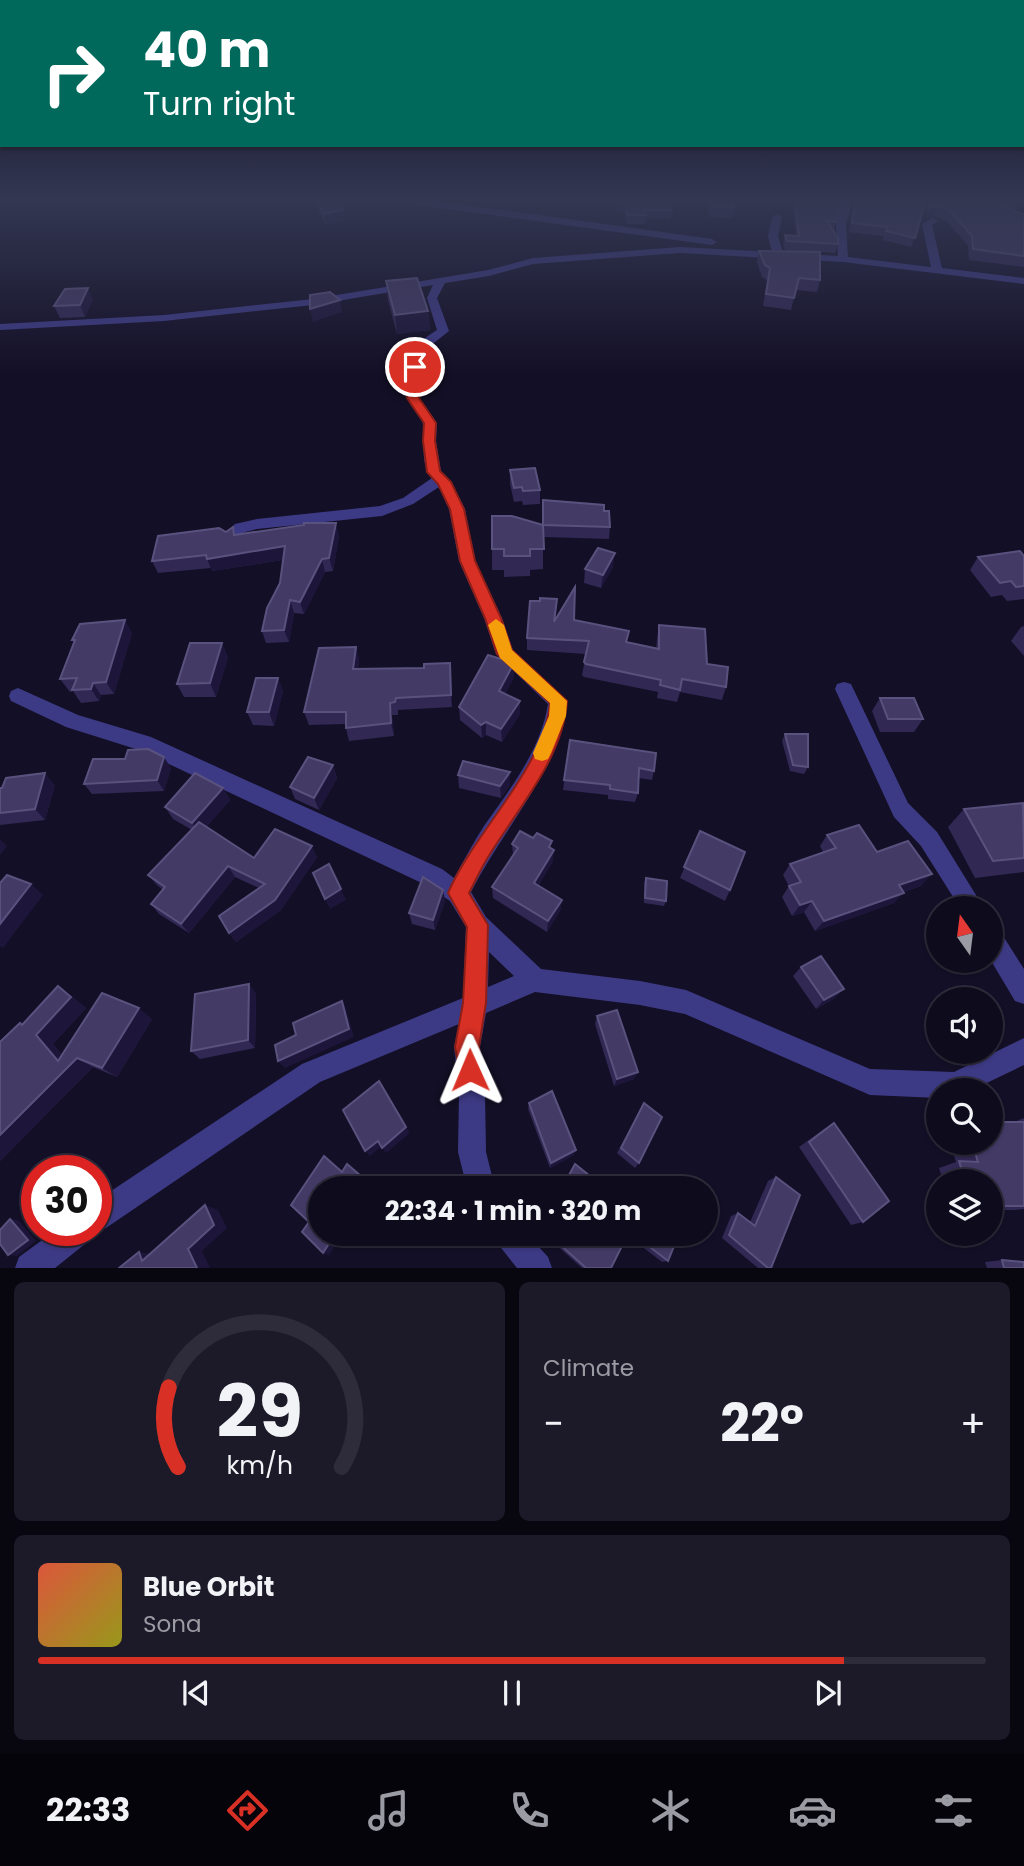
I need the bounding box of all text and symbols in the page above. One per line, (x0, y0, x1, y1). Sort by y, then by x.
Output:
text: 40 m (143, 16, 270, 84)
icon: right (28, 28, 119, 119)
text: Turn right (143, 81, 295, 126)
pin (385, 337, 445, 397)
icon: arrive (396, 348, 434, 386)
north arrow (926, 896, 1003, 973)
map controls (926, 896, 1003, 1246)
button: sound (926, 987, 1003, 1064)
position arrow (433, 1033, 507, 1107)
button: search (926, 1078, 1003, 1155)
speed limit sign: 30 (21, 1155, 112, 1246)
button: layers (926, 1169, 1003, 1246)
text: 22:34 · 1 min · 320 m (385, 1193, 641, 1229)
text: Climate (543, 1352, 634, 1384)
text: 29 (216, 1362, 303, 1463)
text: 22° (720, 1387, 804, 1460)
text: − (543, 1397, 564, 1450)
text: + (960, 1397, 986, 1450)
text: km/h (226, 1448, 293, 1483)
text: Blue Orbit (143, 1569, 274, 1605)
text: Sona (143, 1608, 202, 1640)
icon: previous (177, 1674, 215, 1712)
icon: pause (493, 1674, 531, 1712)
icon: next (809, 1674, 847, 1712)
icon: directions (223, 1786, 272, 1835)
icon: music (364, 1786, 413, 1835)
icon: phone (505, 1786, 554, 1835)
icon: climate (646, 1786, 695, 1835)
icon: car (788, 1786, 837, 1835)
icon: filters (929, 1786, 978, 1835)
text: 22:33 (46, 1787, 130, 1832)

